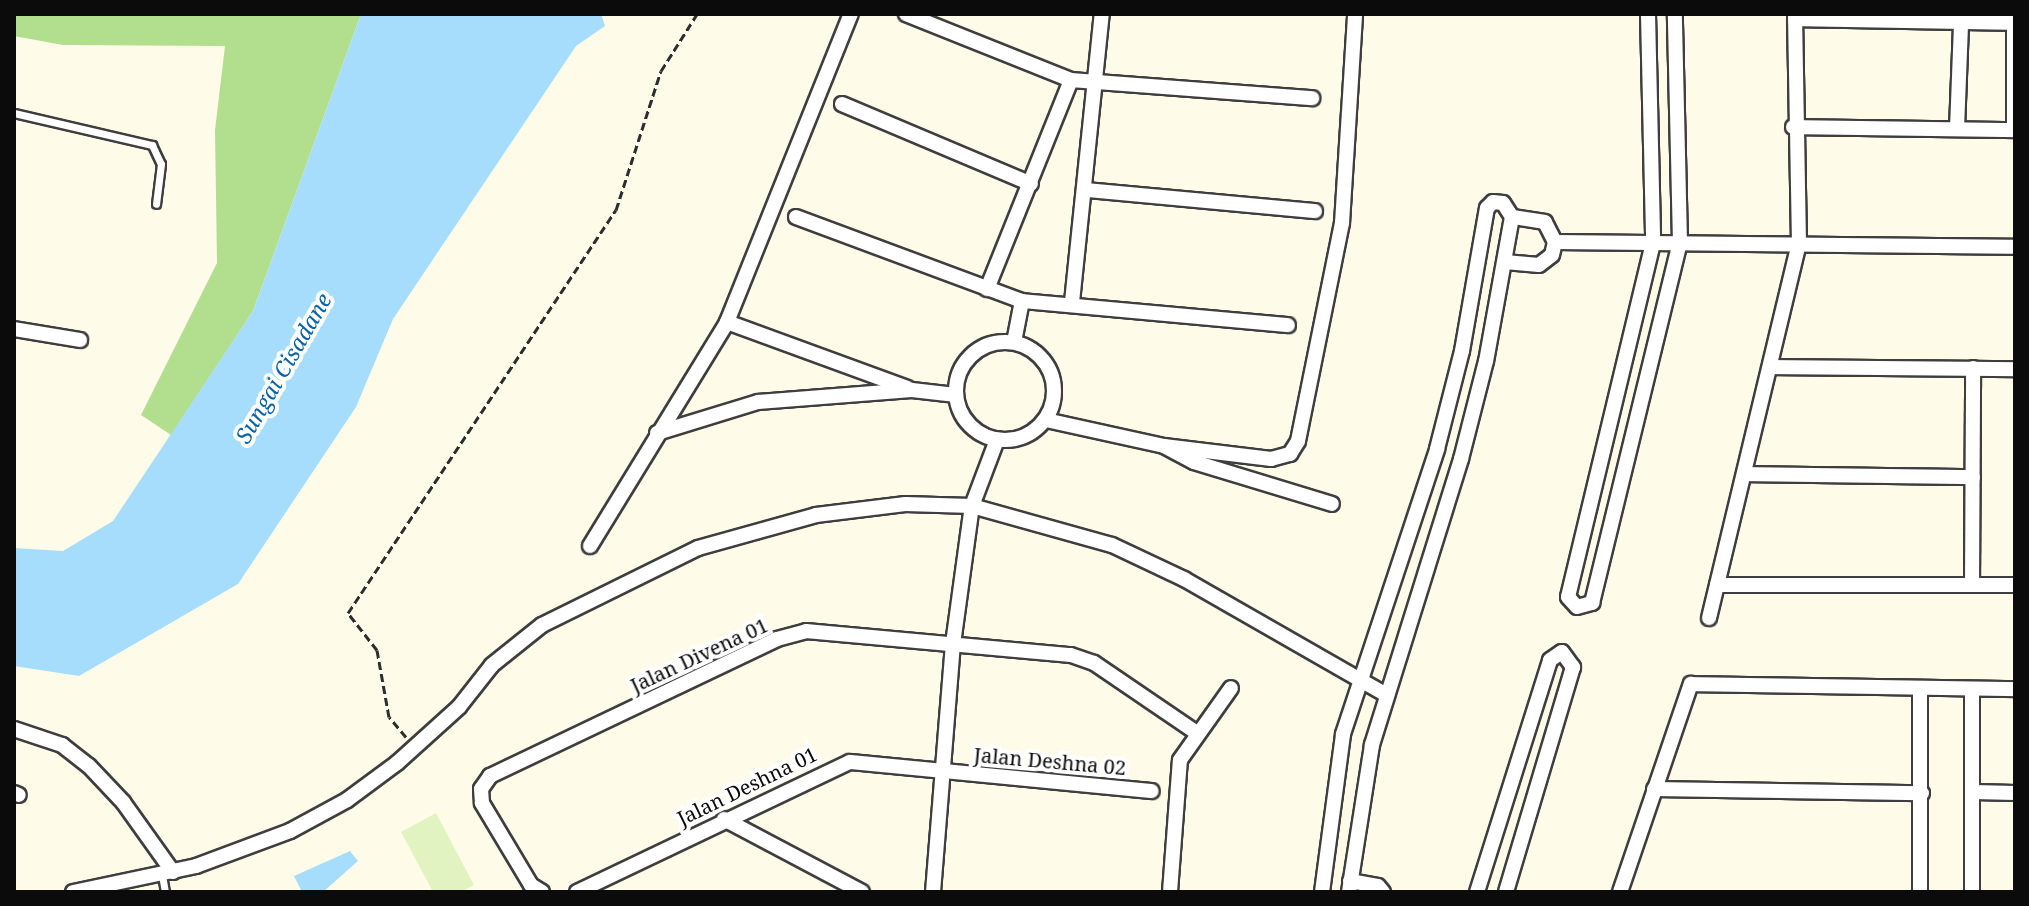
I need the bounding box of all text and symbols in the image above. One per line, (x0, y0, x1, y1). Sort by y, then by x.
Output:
water label: Sungai Cisadane (229, 288, 337, 448)
street label: Jalan Divena 01 (626, 613, 772, 697)
street label: Jalan Deshna 01 (673, 742, 821, 830)
street label: Jalan Deshna 02 (973, 742, 1127, 780)

